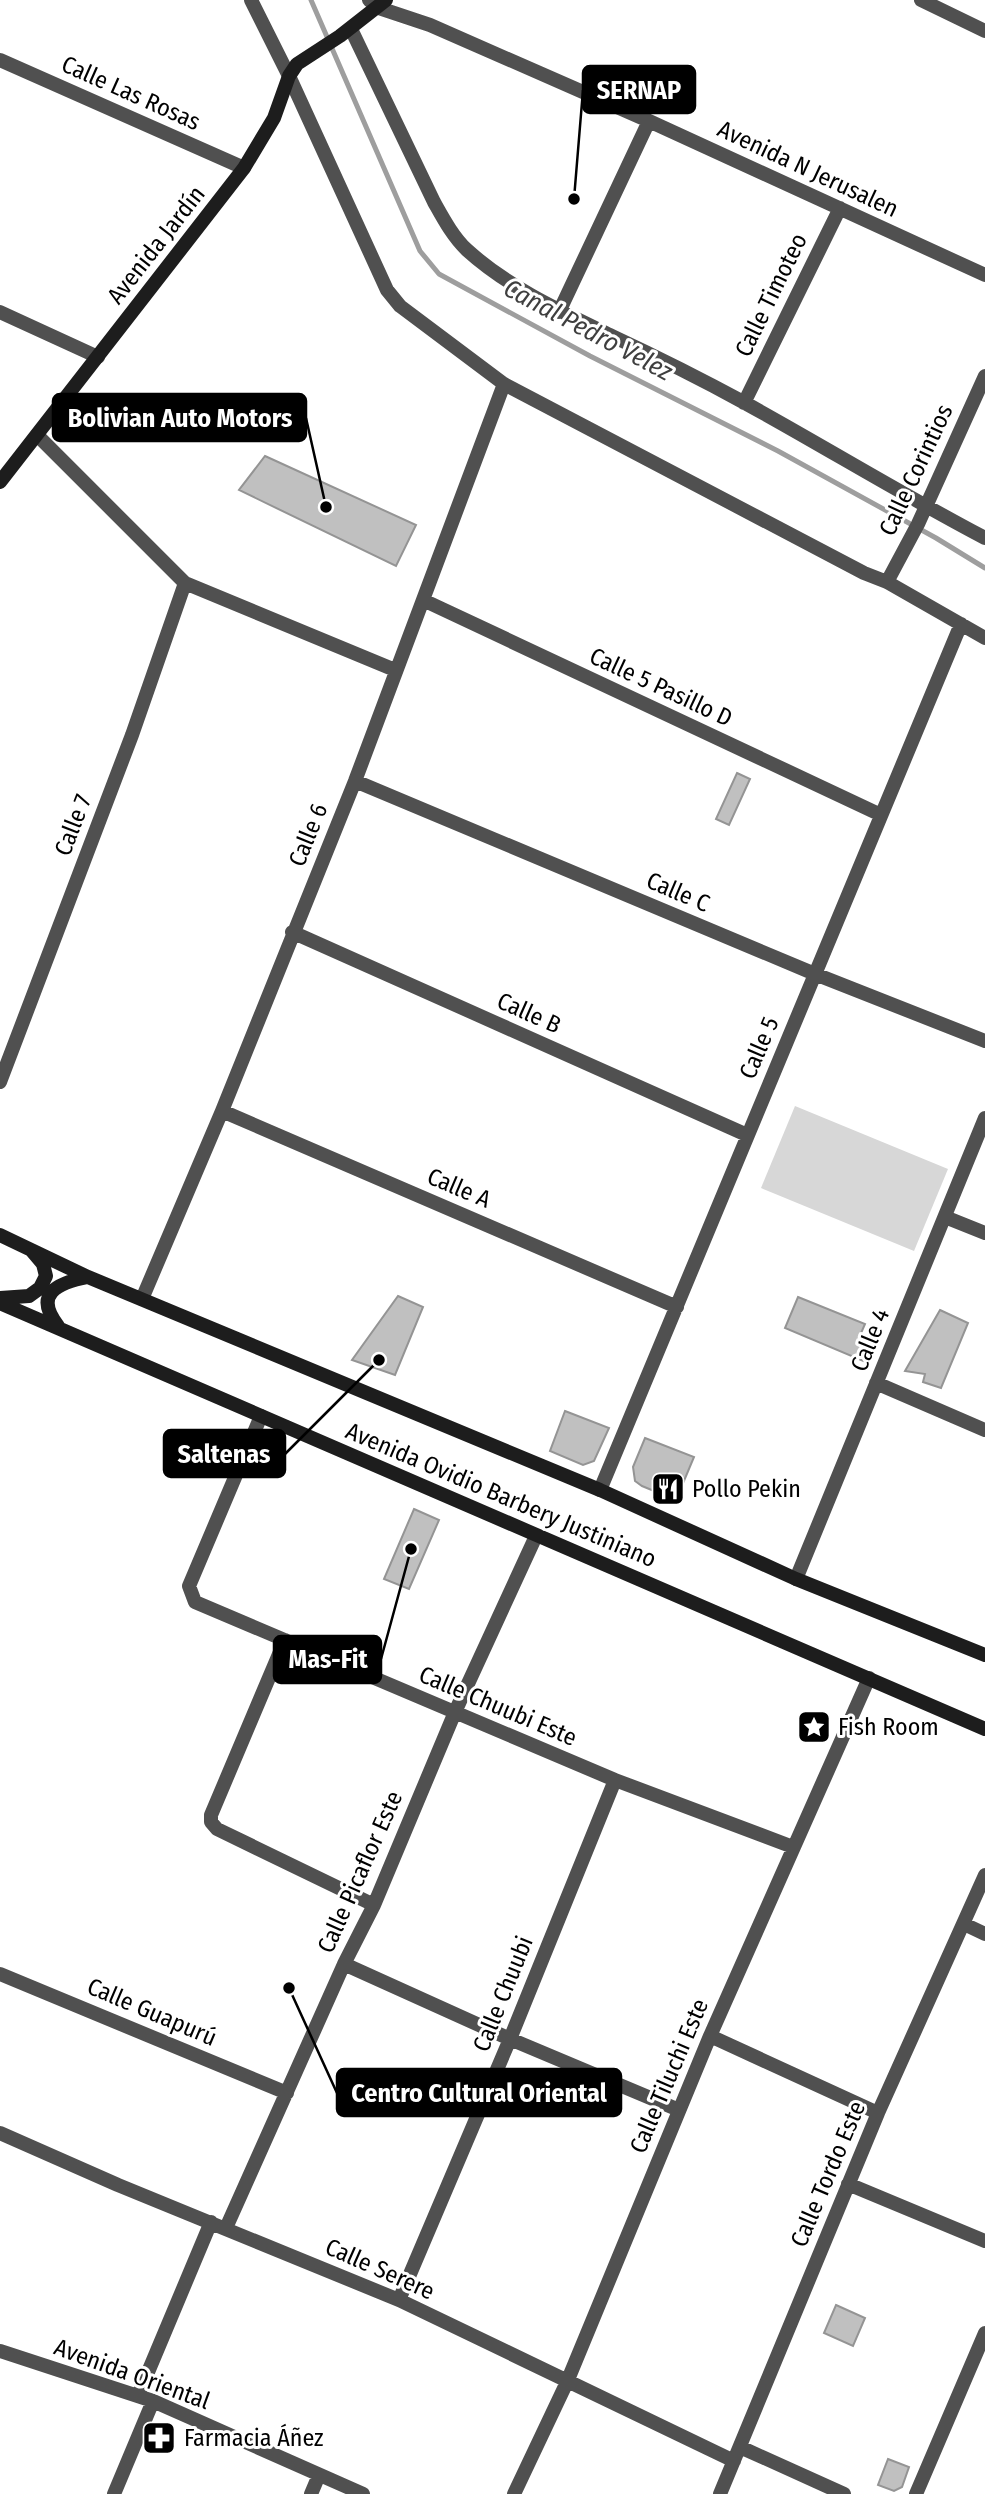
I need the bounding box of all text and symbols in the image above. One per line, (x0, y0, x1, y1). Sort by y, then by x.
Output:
street label: Calle Las Rosas (57, 50, 205, 136)
callout: SERNAP (583, 66, 695, 113)
text: SERNAP (597, 75, 681, 106)
street label: Avenida N Jerusalen (713, 115, 903, 223)
street label: Avenida Jardín (101, 180, 211, 310)
street label: Calle Timoteo (729, 229, 813, 361)
water label: Canal Pedro Velez (498, 273, 678, 388)
callout: Bolivian Auto Motors (53, 394, 306, 441)
street label: Calle Corintios (873, 400, 959, 540)
text: Bolivian Auto Motors (68, 403, 292, 434)
street label: Calle 5 Pasillo D (585, 642, 737, 732)
street label: Calle 7 (49, 790, 98, 860)
street label: Calle 6 (283, 799, 333, 871)
street label: Calle C (642, 866, 714, 918)
street label: Calle B (493, 987, 565, 1039)
street label: Calle 5 (734, 1013, 784, 1083)
street label: Calle A (423, 1162, 495, 1214)
street label: Calle 4 (845, 1305, 895, 1375)
street label: Avenida Ovidio Barbery Justiniano (342, 1417, 660, 1573)
callout: Saltenas (164, 1430, 285, 1477)
text: Saltenas (178, 1439, 270, 1470)
restaurant icon: Pollo Pekin (649, 1470, 687, 1508)
place label: Pollo Pekin (692, 1475, 801, 1503)
callout: Mas-Fit (274, 1636, 381, 1683)
text: Mas-Fit (288, 1644, 368, 1675)
street label: Calle Chuubi Este (415, 1660, 581, 1752)
place icon: Fish Room (795, 1708, 833, 1746)
place label: Fish Room (838, 1713, 939, 1741)
street label: Calle Picaflor Este (312, 1787, 408, 1957)
street label: Calle Chuubi (467, 1932, 539, 2056)
street label: Calle Guapurú (83, 1972, 221, 2052)
street label: Calle Tiluchi Este (624, 1995, 714, 2157)
callout: Centro Cultural Oriental (337, 2069, 621, 2116)
text: Centro Cultural Oriental (351, 2078, 608, 2109)
street label: Calle Tordo Este (785, 2097, 871, 2251)
street label: Calle Serere (321, 2233, 439, 2305)
street label: Avenida Oriental (50, 2333, 214, 2415)
pharmacy icon: Farmacia Áñez (140, 2419, 178, 2457)
place label: Farmacia Áñez (184, 2423, 324, 2452)

